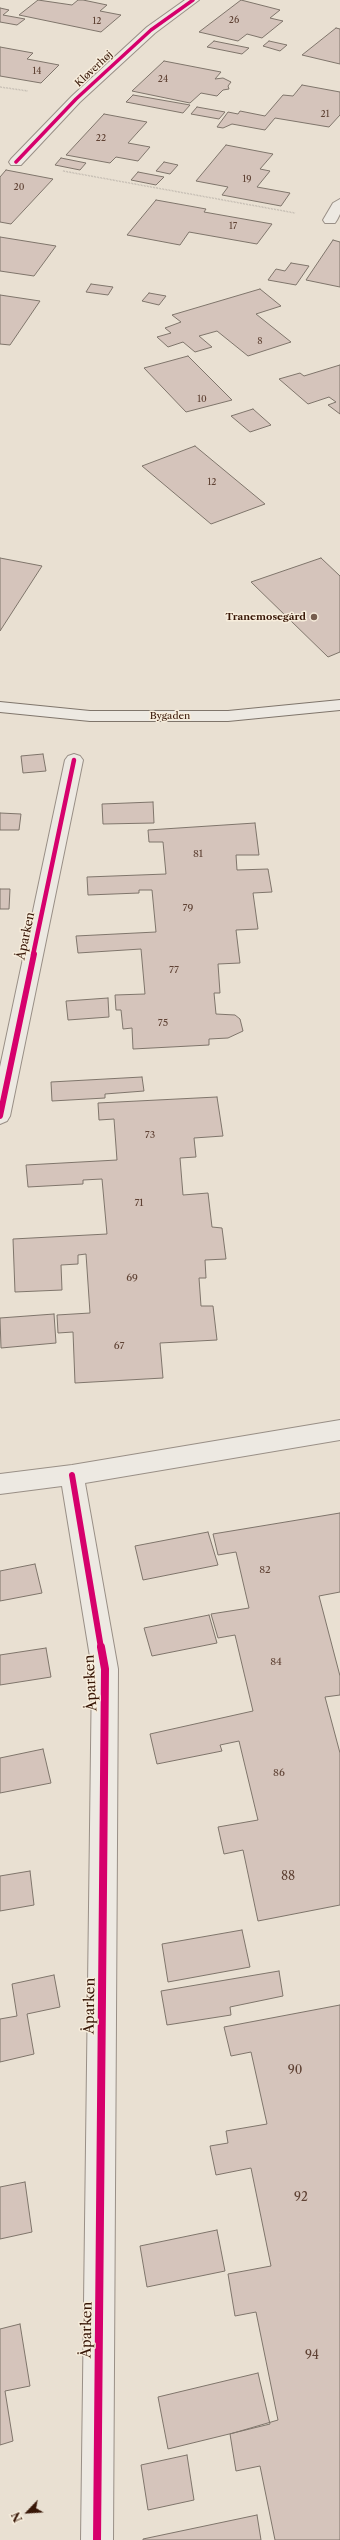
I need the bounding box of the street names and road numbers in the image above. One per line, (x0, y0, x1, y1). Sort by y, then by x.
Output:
street label: Kløverhøj (73, 49, 115, 89)
street label: Bygaden (150, 710, 190, 722)
street label: Åparken (14, 911, 38, 961)
street label: Åparken (81, 1654, 101, 1712)
street label: Åparken (81, 1978, 99, 2034)
street label: Åparken (78, 2302, 96, 2358)

